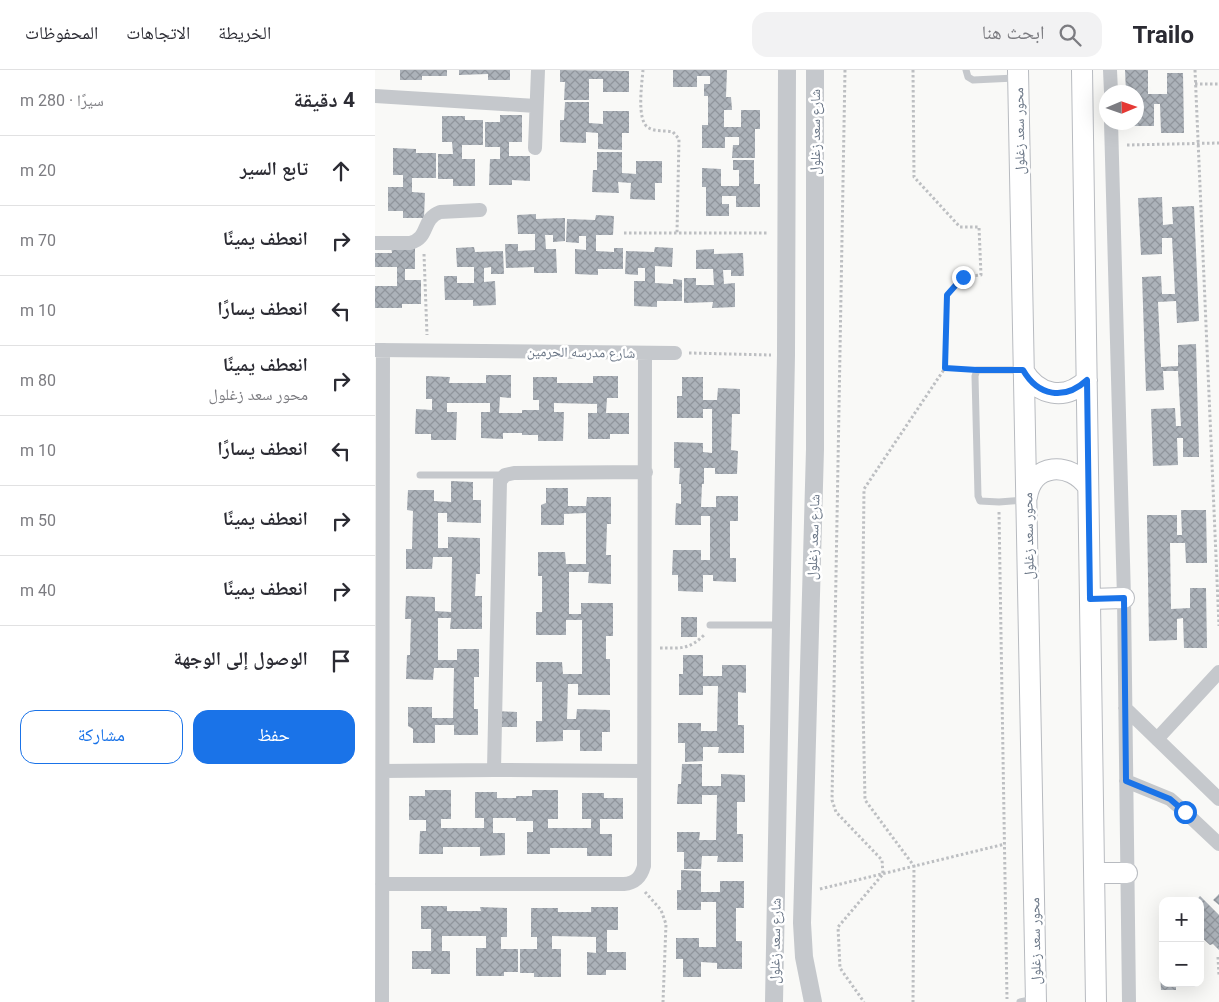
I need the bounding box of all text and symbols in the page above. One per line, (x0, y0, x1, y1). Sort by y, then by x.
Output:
search box (752, 12, 1102, 57)
text: ابحث هنا (982, 21, 1044, 44)
icon: search (1056, 21, 1084, 49)
text: Trailo (1132, 21, 1194, 49)
text: المحفوظات (25, 22, 98, 43)
text: الاتجاهات (126, 22, 190, 43)
text: الخريطة (218, 22, 271, 43)
north arrow (1099, 85, 1144, 130)
street label: محور سعد زغلول (1010, 87, 1029, 175)
text: 4 دقيقة (294, 88, 355, 112)
street label: شارع سعد زغلول (807, 89, 825, 175)
text: سيرًا · 280 m (20, 91, 104, 110)
text: تابع السير (240, 157, 308, 180)
icon: ahead (327, 157, 355, 185)
text: 20 m (20, 161, 56, 180)
text: انعطف يمينًا (223, 227, 308, 250)
icon: right (327, 227, 355, 255)
text: 70 m (20, 231, 56, 250)
route end (952, 266, 975, 289)
text: انعطف يسارًا (217, 297, 308, 320)
icon: left (327, 297, 355, 325)
text: 10 m (20, 301, 56, 320)
street label: شارع مدرسه الحرمين (527, 343, 635, 363)
text: انعطف يمينًا (223, 353, 308, 376)
icon: right (327, 367, 355, 395)
text: 80 m (20, 371, 56, 390)
text: محور سعد زغلول (209, 385, 308, 404)
text: انعطف يسارًا (217, 437, 308, 460)
icon: left (327, 437, 355, 465)
text: 10 m (20, 441, 56, 460)
street label: محور سعد زغلول (1019, 492, 1038, 580)
street label: شارع سعد زغلول (804, 494, 824, 580)
text: انعطف يمينًا (223, 507, 308, 530)
icon: right (327, 507, 355, 535)
text: 50 m (20, 511, 56, 530)
text: انعطف يمينًا (223, 577, 308, 600)
icon: right (327, 577, 355, 605)
text: 40 m (20, 581, 56, 600)
text: الوصول إلى الوجهة (174, 647, 308, 670)
icon: arrive (327, 647, 355, 675)
button: مشاركة (20, 710, 183, 764)
button: حفظ (193, 710, 355, 764)
route start (1174, 801, 1197, 824)
street label: محور سعد زغلول (1026, 897, 1045, 985)
map controls (1159, 897, 1204, 987)
button: + (1159, 897, 1204, 942)
street label: شارع سعد زغلول (766, 898, 786, 984)
button: − (1159, 942, 1204, 987)

